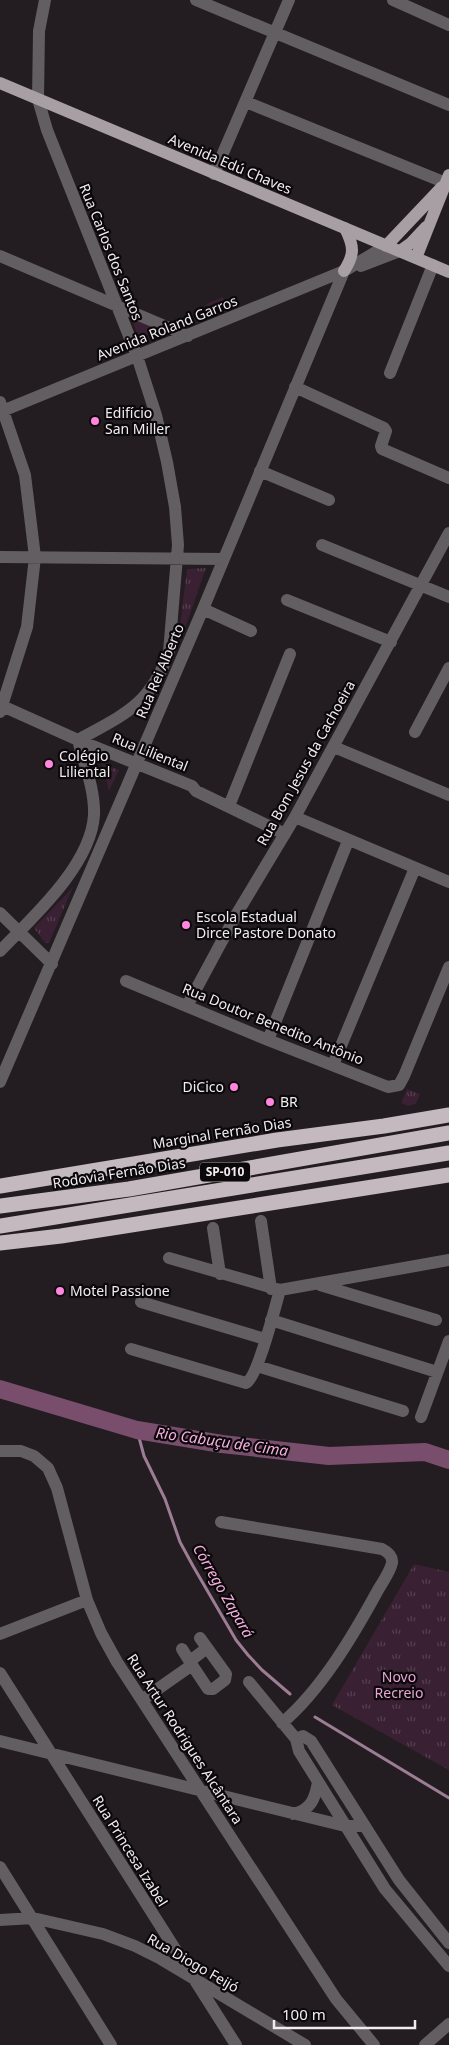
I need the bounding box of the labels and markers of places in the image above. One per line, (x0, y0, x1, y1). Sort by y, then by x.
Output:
place label: Edifício San Miller (105, 403, 170, 438)
marker: Edifício San Miller (89, 415, 101, 427)
place label: Colégio Liliental (59, 746, 110, 781)
marker: Colégio Liliental (43, 758, 55, 770)
place label: Escola Estadual Dirce Pastore Donato (196, 907, 336, 942)
marker: Escola Estadual Dirce Pastore Donato (180, 919, 192, 931)
place label: DiCico (183, 1077, 224, 1096)
marker: DiCico (228, 1081, 240, 1093)
place label: BR (280, 1092, 298, 1111)
marker: BR (264, 1096, 276, 1108)
place label: Motel Passione (70, 1281, 170, 1300)
marker: Motel Passione (54, 1285, 66, 1297)

